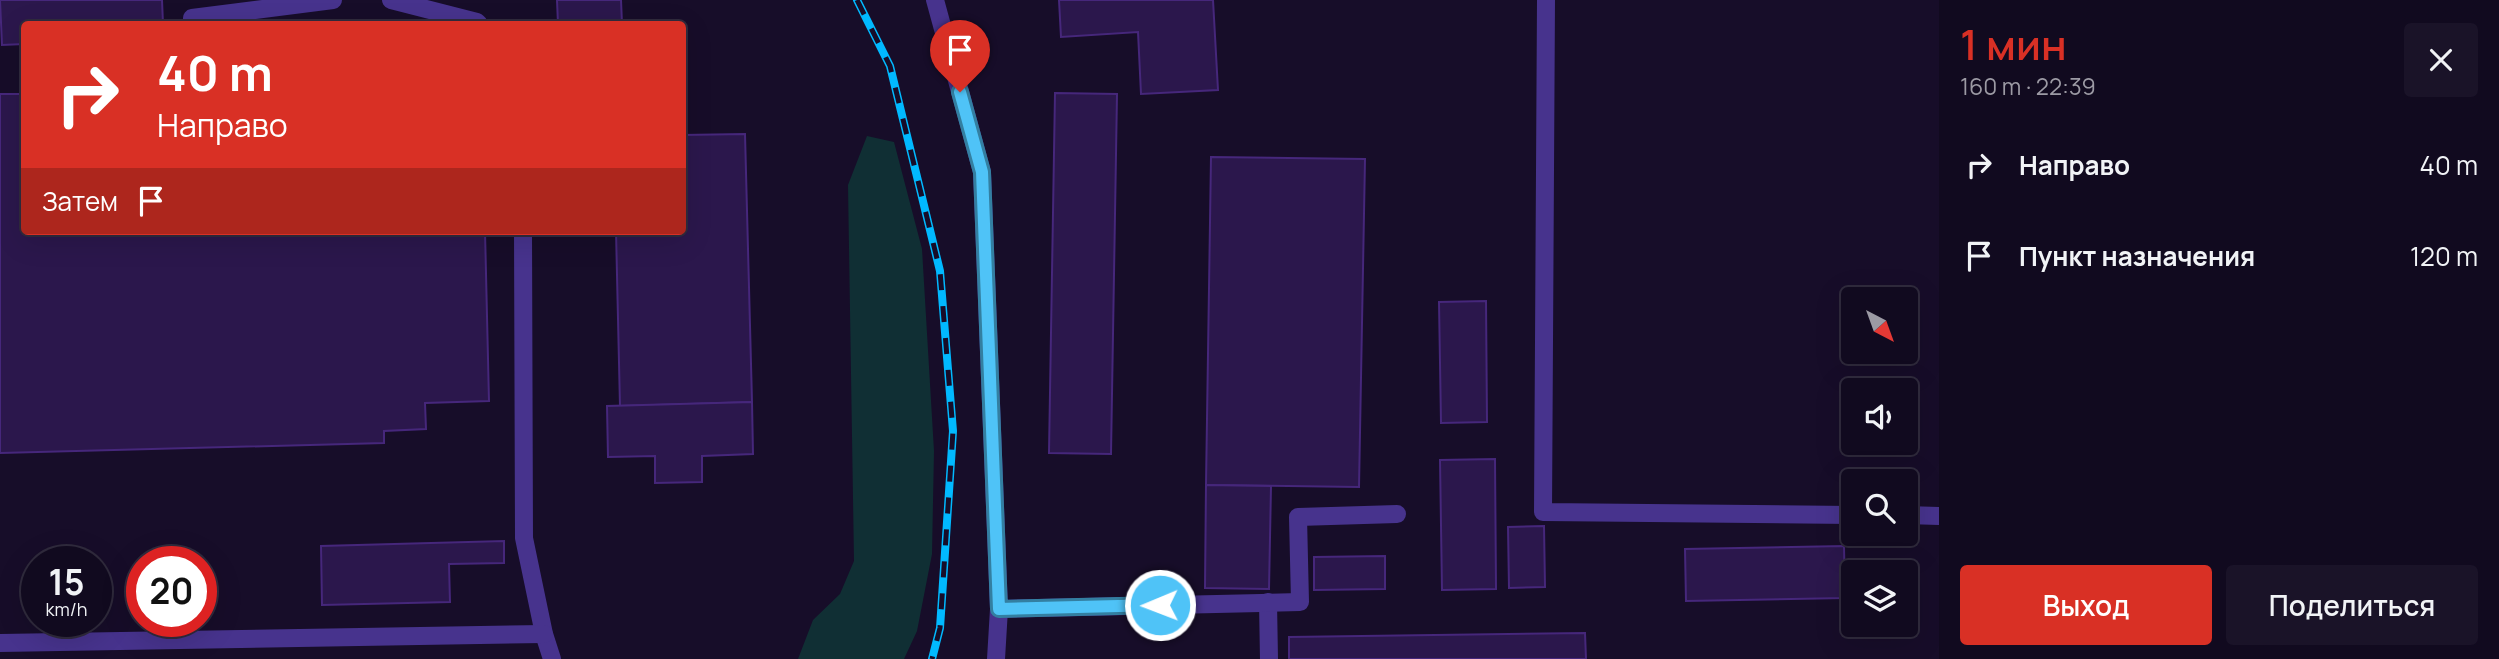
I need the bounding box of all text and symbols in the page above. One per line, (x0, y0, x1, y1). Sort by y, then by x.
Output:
text: 1 мин (1960, 15, 2067, 73)
pin (930, 20, 990, 92)
button: close (2404, 23, 2478, 97)
icon: arrive (941, 31, 979, 69)
text: 40 m (157, 39, 273, 106)
icon: right (42, 49, 133, 140)
text: 160 m · 22:39 (1960, 70, 2096, 102)
text: Направо (157, 103, 288, 147)
icon: right (1960, 146, 1998, 184)
text: Направо (2019, 147, 2130, 183)
text: 40 m (2420, 147, 2478, 183)
icon: arrive (132, 182, 170, 220)
text: Затем (42, 183, 118, 219)
icon: arrive (1960, 237, 1998, 275)
text: Пункт назначения (2019, 238, 2255, 274)
text: 120 m (2410, 238, 2478, 274)
north arrow (1841, 287, 1918, 364)
map controls (1841, 287, 1918, 637)
button: sound (1841, 378, 1918, 455)
button: search (1841, 469, 1918, 546)
speed limit sign: 20 (126, 546, 217, 637)
text: 15 (49, 558, 84, 606)
button: layers (1841, 560, 1918, 637)
button: Выход (1960, 565, 2212, 645)
button: Поделиться (2226, 565, 2478, 645)
position arrow (1123, 568, 1197, 642)
text: km/h (46, 597, 87, 621)

